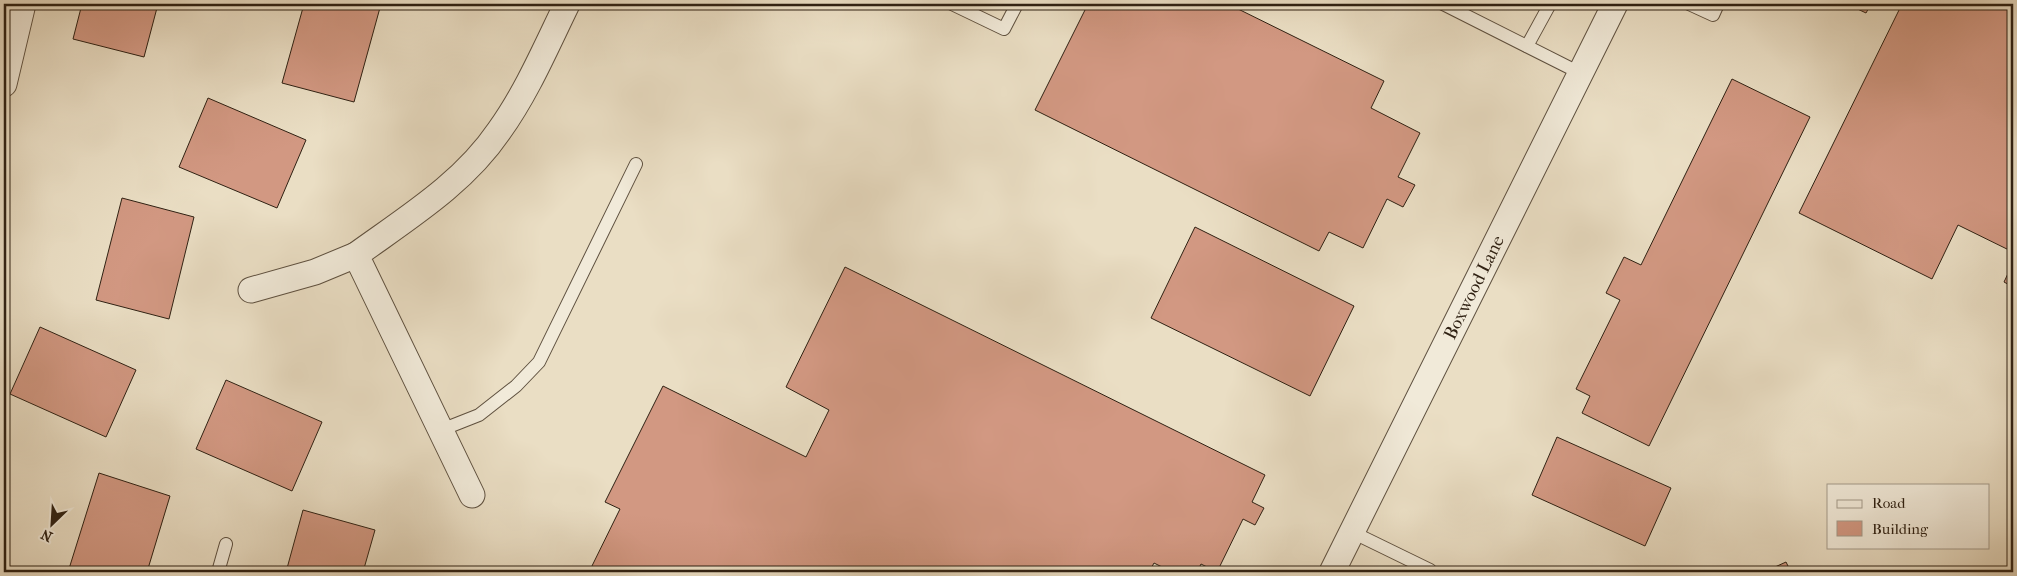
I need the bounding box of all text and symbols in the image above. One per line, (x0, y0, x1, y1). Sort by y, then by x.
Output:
street label: Boxwood Lane (1440, 232, 1509, 343)
legend (1827, 484, 1990, 548)
text: Road (1872, 494, 1906, 512)
north arrow (28, 498, 78, 548)
text: Building (1872, 520, 1929, 538)
text: N (38, 525, 55, 545)

